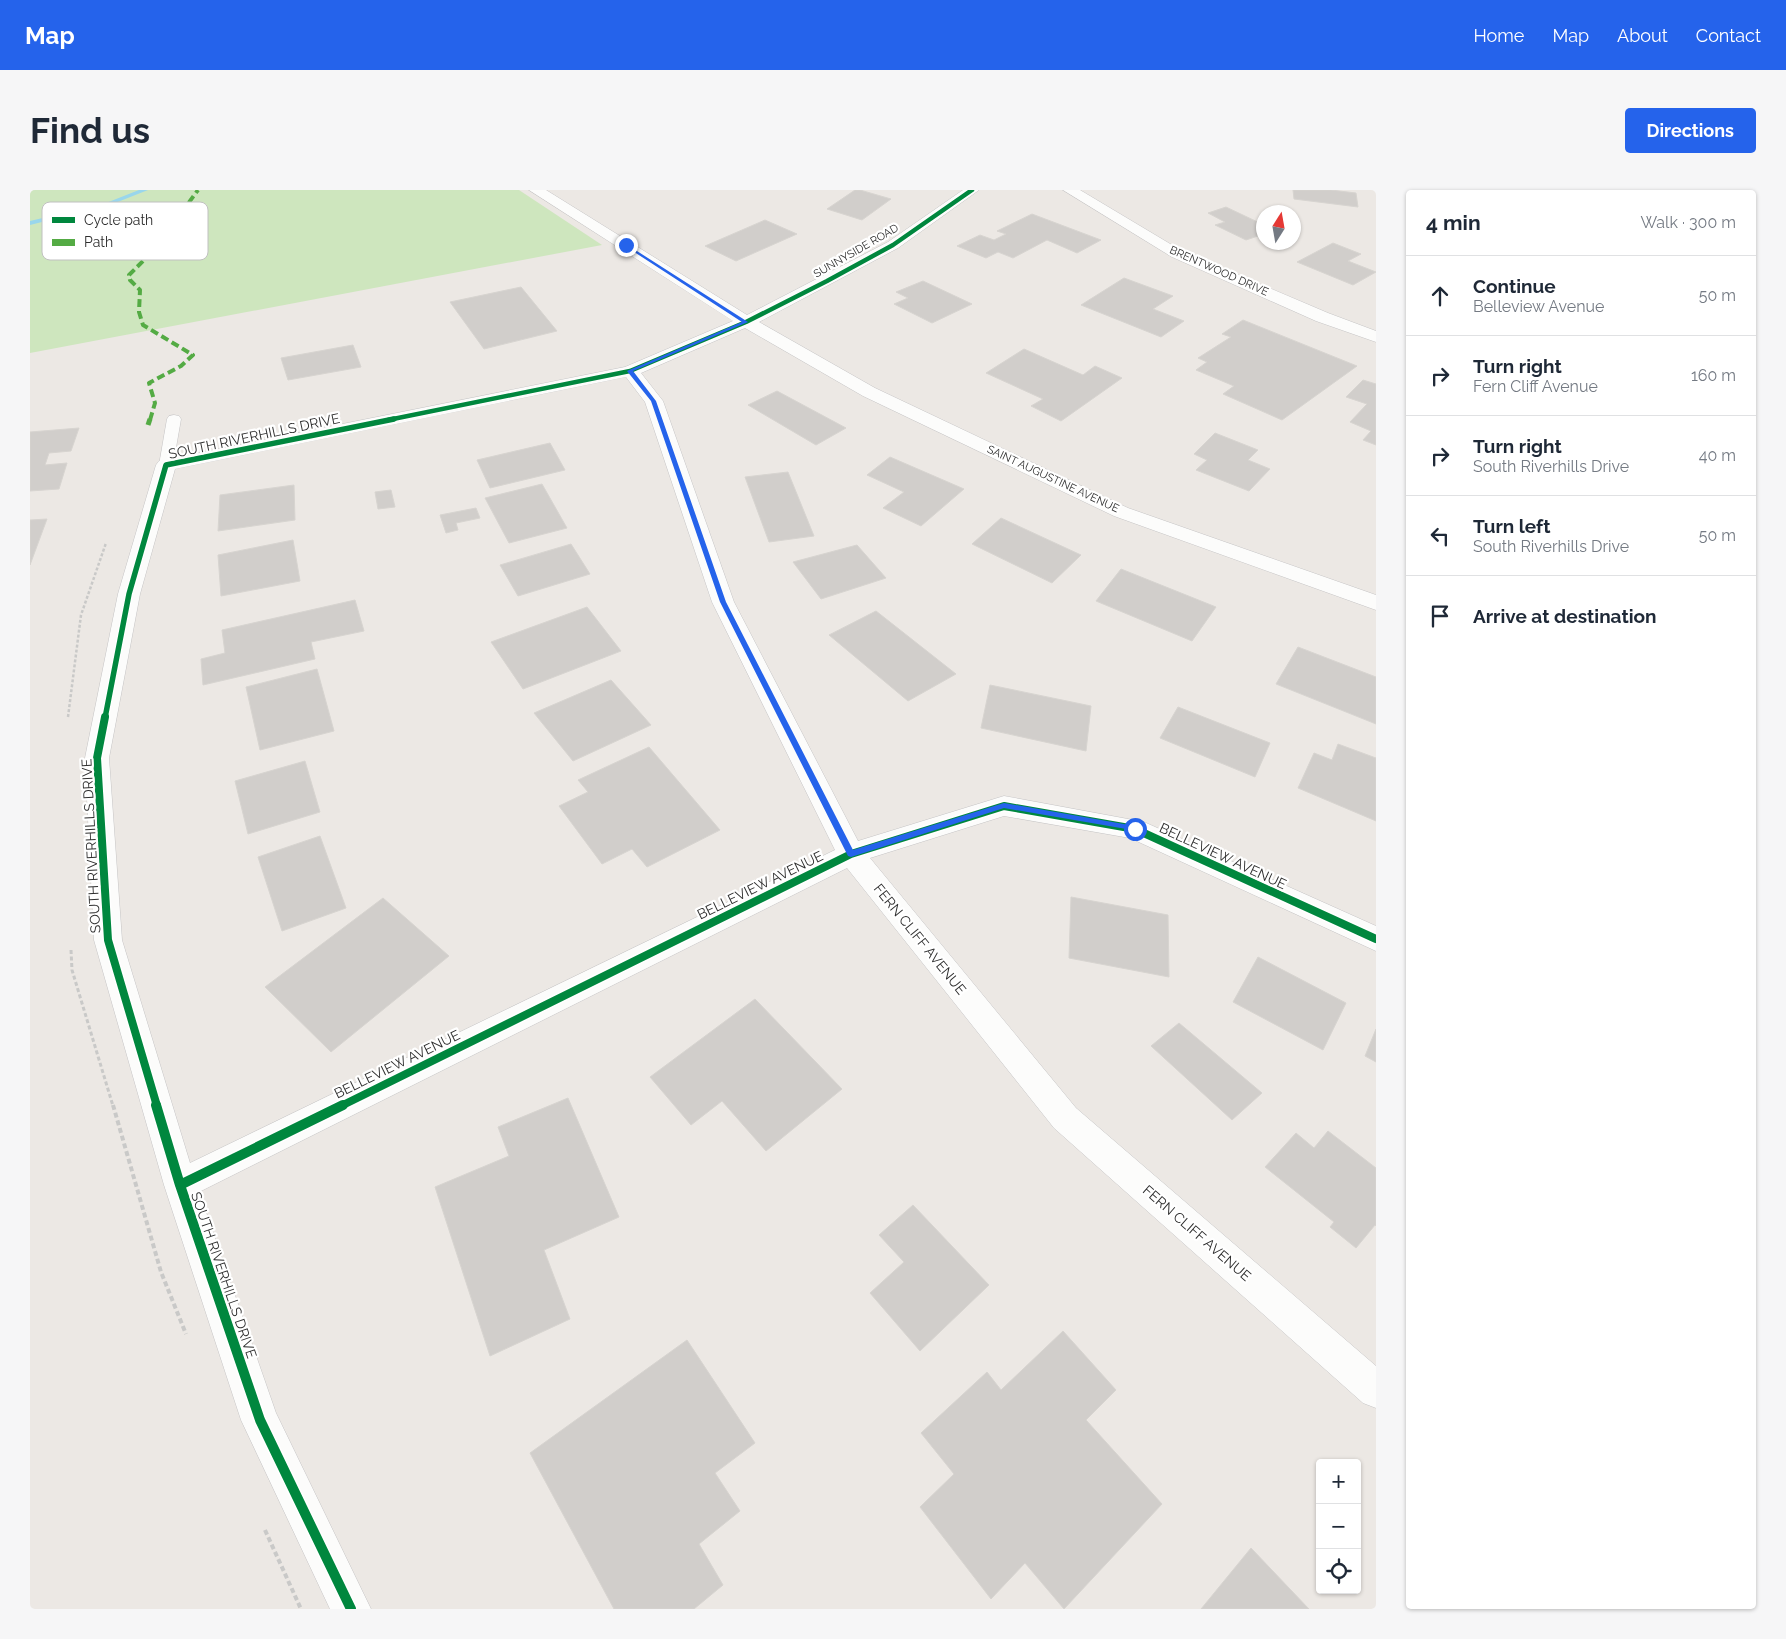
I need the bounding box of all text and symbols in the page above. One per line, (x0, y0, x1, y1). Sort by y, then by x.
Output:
text: Map (25, 21, 75, 50)
text: Home (1473, 25, 1524, 46)
text: Map (1552, 25, 1589, 46)
text: About (1617, 25, 1668, 46)
text: Contact (1696, 25, 1761, 46)
button: Directions (1625, 108, 1756, 153)
text: Find us (30, 110, 150, 151)
legend (42, 202, 208, 260)
north arrow (1256, 205, 1301, 250)
text: 4 min (1426, 210, 1481, 235)
text: Cycle path (84, 212, 153, 228)
text: Walk · 300 m (1640, 213, 1736, 232)
street label: SUNNYSIDE ROAD (811, 221, 901, 281)
text: Path (84, 234, 113, 250)
route end (615, 234, 638, 257)
street label: BRENTWOOD DRIVE (1168, 243, 1271, 299)
text: Continue (1473, 275, 1556, 297)
icon: ahead (1426, 282, 1454, 310)
text: 50 m (1699, 286, 1736, 305)
text: Belleview Avenue (1473, 297, 1604, 316)
text: Turn right (1473, 355, 1562, 377)
icon: right (1426, 362, 1454, 390)
text: 160 m (1691, 366, 1736, 385)
text: Fern Cliff Avenue (1473, 377, 1598, 396)
street label: SOUTH RIVERHILLS DRIVE (167, 410, 341, 462)
text: Turn right (1473, 435, 1562, 457)
icon: right (1426, 442, 1454, 470)
street label: SAINT AUGUSTINE AVENUE (985, 443, 1121, 515)
text: 40 m (1699, 446, 1736, 465)
text: South Riverhills Drive (1473, 457, 1629, 476)
text: Turn left (1473, 515, 1550, 537)
icon: left (1426, 522, 1454, 550)
text: 50 m (1699, 526, 1736, 545)
text: South Riverhills Drive (1473, 537, 1629, 556)
icon: arrive (1426, 602, 1454, 630)
text: Arrive at destination (1473, 605, 1657, 627)
street label: SOUTH RIVERHILLS DRIVE (78, 758, 104, 934)
route start (1124, 818, 1147, 841)
street label: BELLEVIEW AVENUE (1157, 820, 1289, 892)
street label: BELLEVIEW AVENUE (694, 848, 826, 922)
street label: FERN CLIFF AVENUE (871, 881, 969, 997)
street label: BELLEVIEW AVENUE (331, 1027, 463, 1101)
street label: FERN CLIFF AVENUE (1140, 1182, 1254, 1284)
street label: SOUTH RIVERHILLS DRIVE (188, 1190, 260, 1360)
map controls (1316, 1459, 1361, 1594)
button: + (1316, 1459, 1361, 1504)
button: − (1316, 1504, 1361, 1549)
button: locate (1316, 1549, 1361, 1594)

